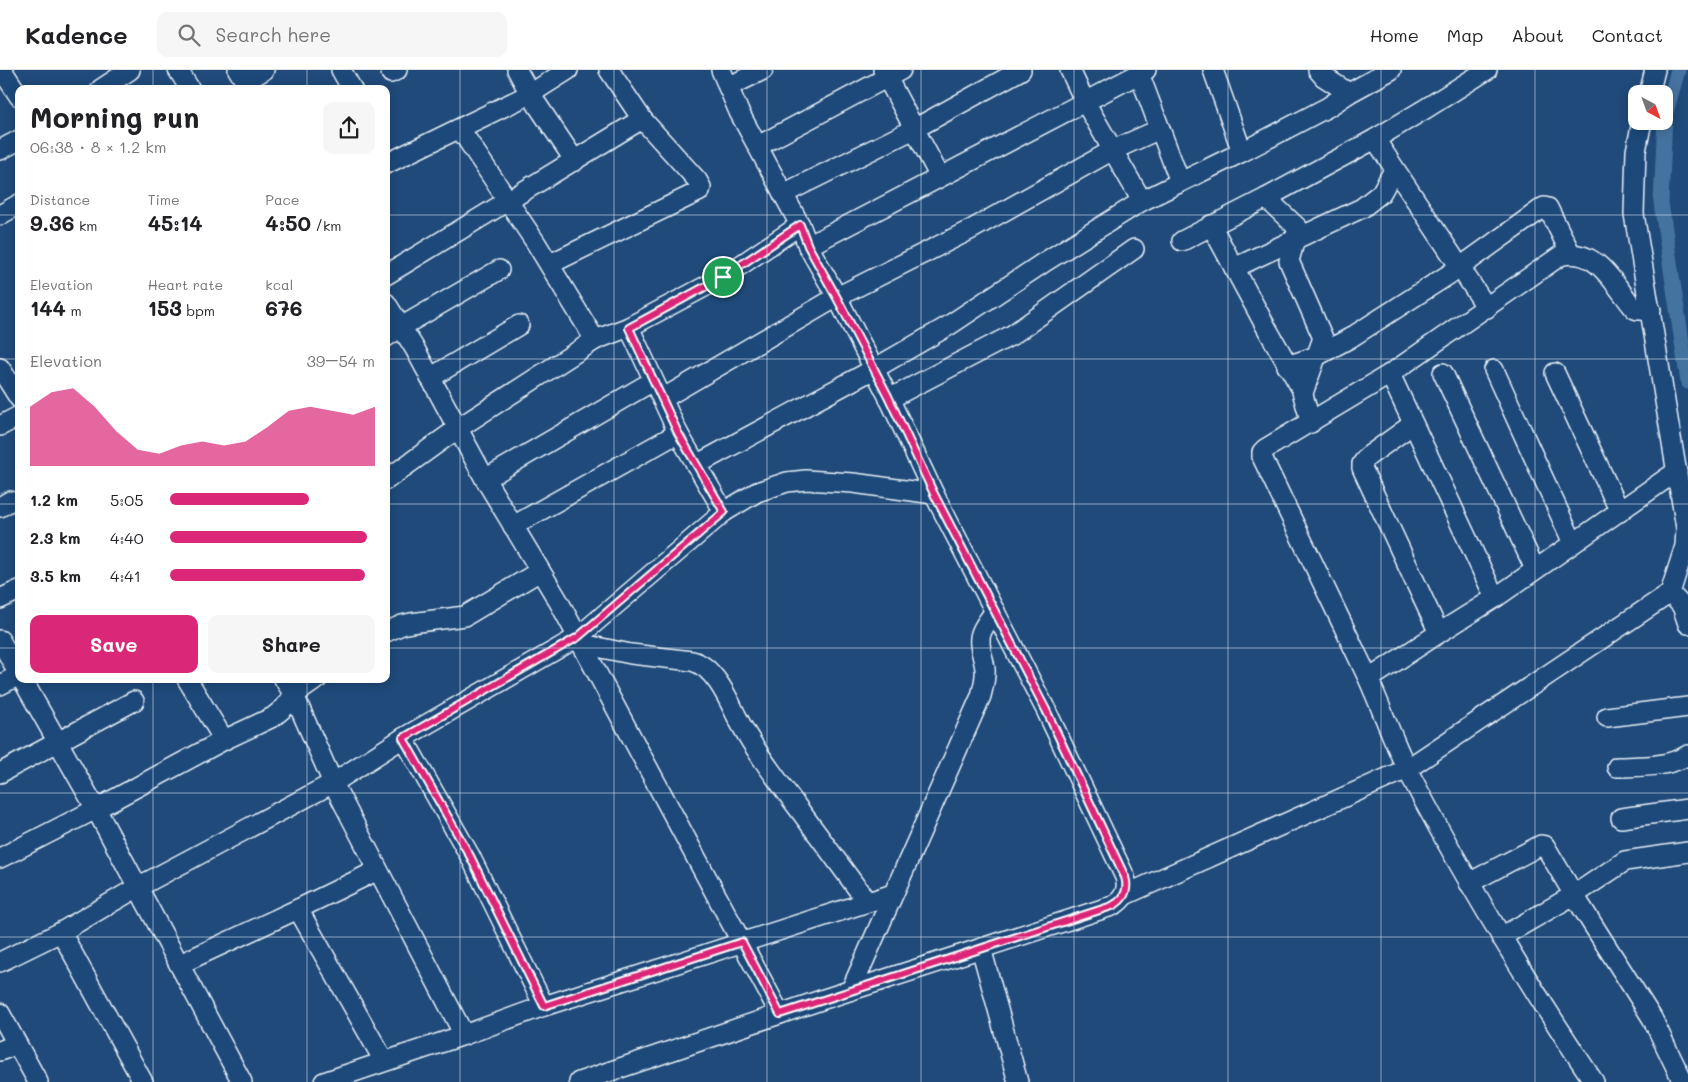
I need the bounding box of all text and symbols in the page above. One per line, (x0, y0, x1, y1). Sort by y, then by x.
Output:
search box (157, 12, 507, 57)
text: Kadence (25, 19, 127, 50)
icon: search (175, 21, 203, 49)
text: Search here (215, 22, 331, 47)
text: Home (1370, 23, 1419, 47)
text: Map (1447, 23, 1483, 47)
text: About (1511, 23, 1564, 47)
text: Contact (1592, 23, 1663, 47)
north arrow (1628, 85, 1672, 130)
map controls (1628, 85, 1673, 130)
text: Morning run (30, 99, 199, 135)
button: share (323, 102, 375, 154)
text: 06:38 · 8 × 1.2 km (30, 136, 167, 157)
text: Distance (30, 190, 90, 209)
text: Time (148, 190, 180, 209)
text: Pace (265, 190, 300, 209)
text: 9.36 (30, 209, 74, 236)
text: 45:14 (148, 209, 203, 236)
text: 4:50 (265, 209, 311, 236)
text: km (74, 216, 97, 235)
text: /km (311, 216, 342, 235)
pin (702, 256, 744, 298)
icon: arrive (709, 263, 737, 291)
text: Elevation (30, 275, 93, 294)
text: Heart rate (148, 275, 223, 294)
text: kcal (265, 275, 293, 294)
text: 144 (30, 294, 66, 321)
text: 153 (148, 294, 182, 321)
text: 676 (265, 294, 302, 321)
text: m (66, 301, 82, 320)
text: bpm (182, 301, 215, 320)
text: Elevation (30, 350, 102, 371)
text: 39–54 m (306, 350, 375, 371)
text: 1.2 km (30, 489, 78, 510)
text: 5:05 (110, 489, 144, 510)
text: 2.3 km (30, 527, 81, 548)
text: 4:40 (110, 527, 144, 548)
text: 3.5 km (30, 565, 81, 586)
text: 4:41 (110, 565, 141, 586)
button: Save (30, 615, 198, 673)
button: Share (208, 615, 375, 673)

